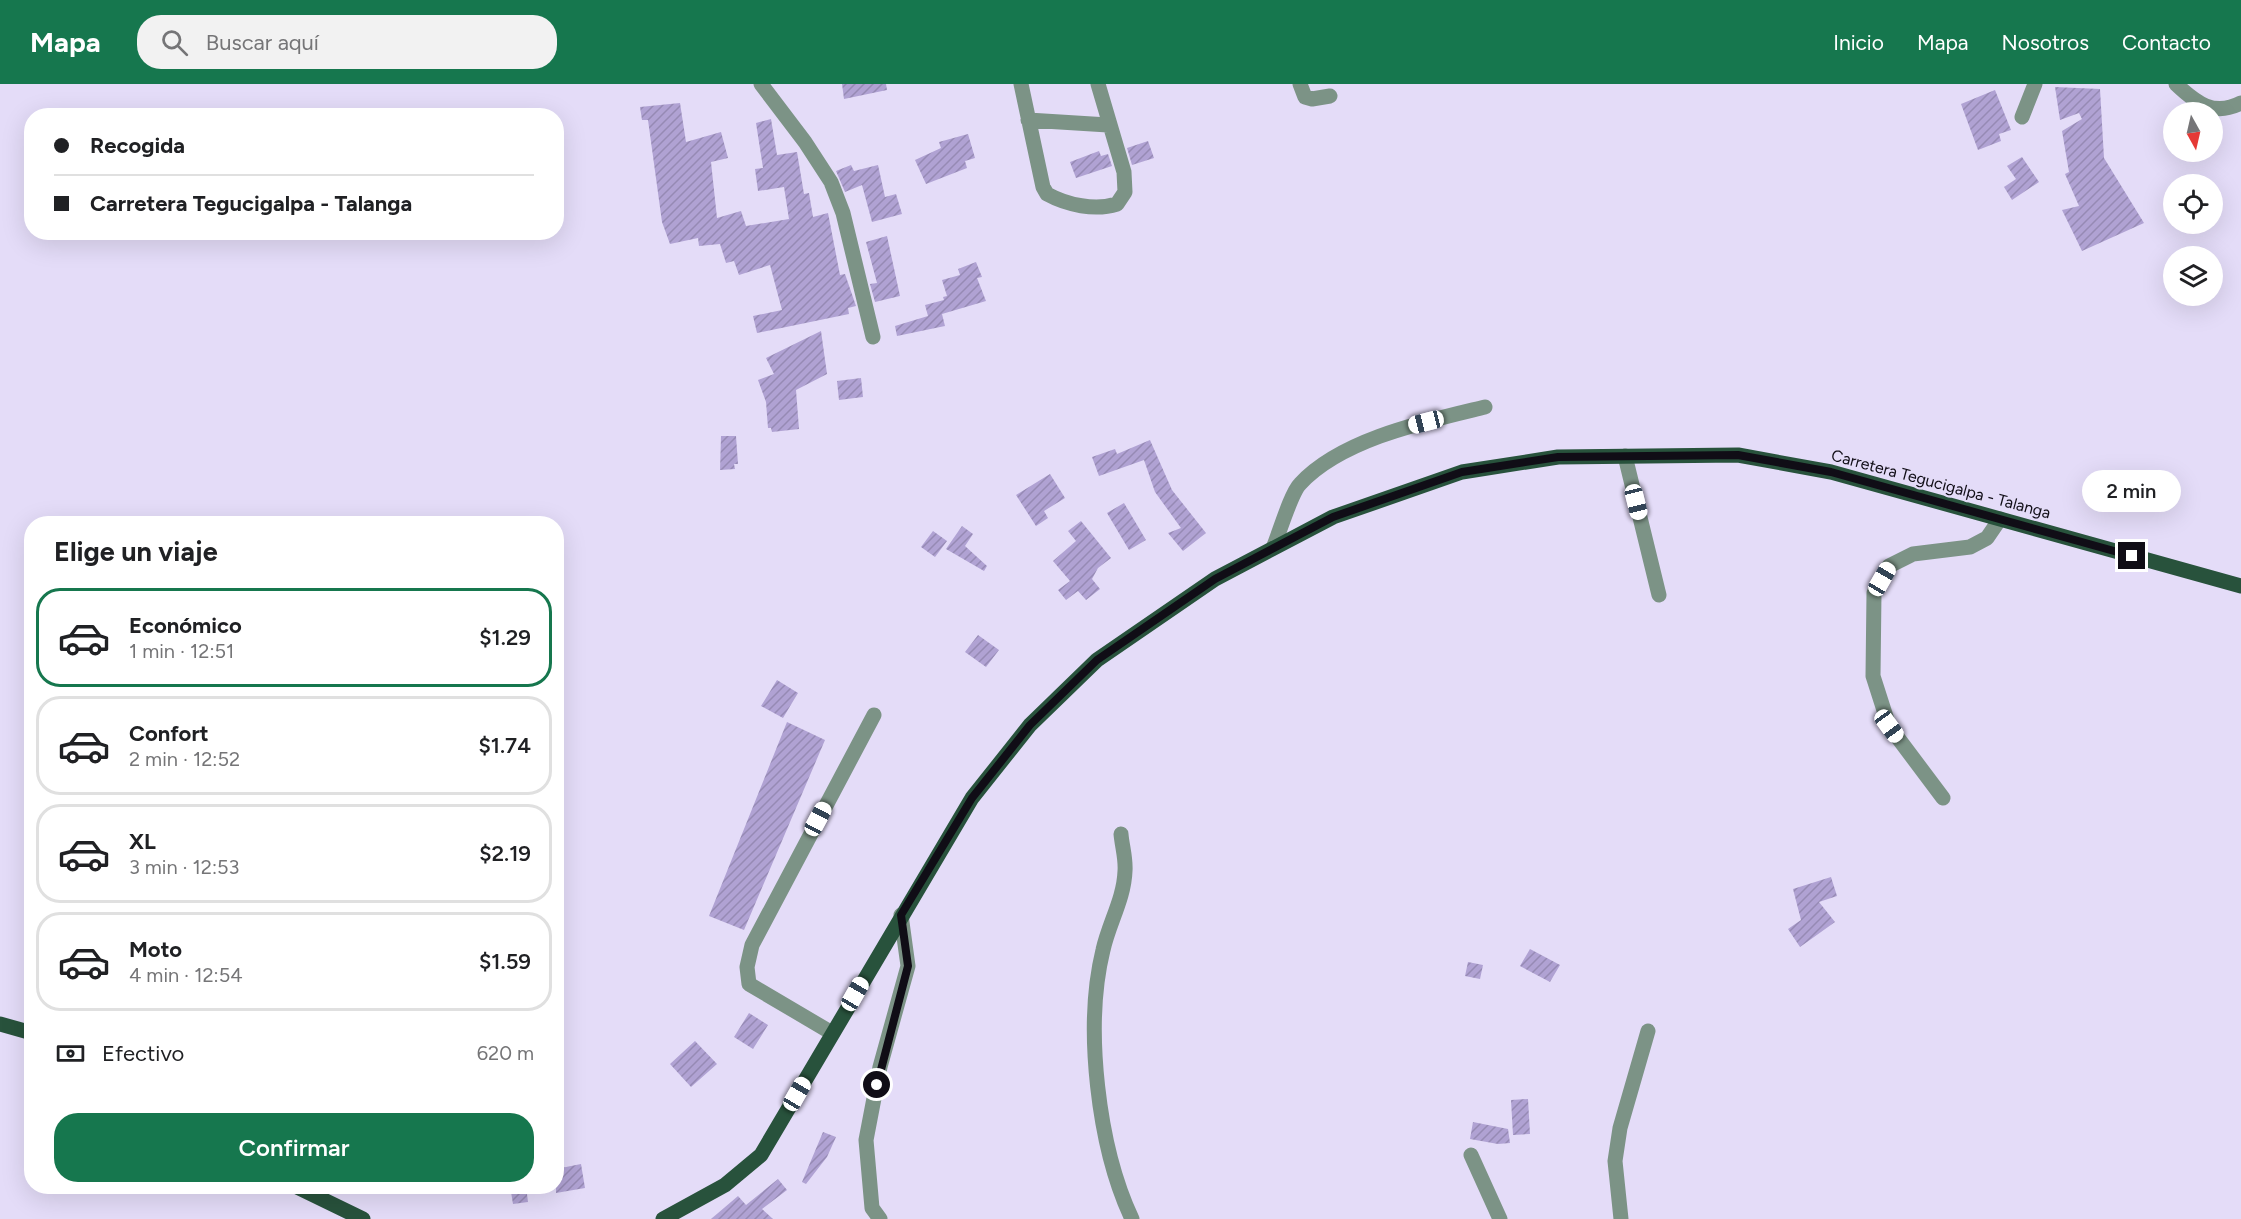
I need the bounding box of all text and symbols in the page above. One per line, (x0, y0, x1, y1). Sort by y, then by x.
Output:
search box (137, 15, 557, 69)
text: Mapa (30, 25, 101, 59)
icon: search (158, 26, 191, 59)
text: Buscar aquí (206, 29, 319, 56)
text: Inicio (1833, 30, 1884, 55)
text: Mapa (1917, 30, 1969, 55)
text: Nosotros (2002, 30, 2089, 55)
text: Contacto (2122, 30, 2211, 55)
north arrow (2163, 102, 2223, 162)
map controls (2163, 102, 2223, 306)
text: Recogida (90, 132, 185, 159)
button: locate (2163, 174, 2223, 234)
text: Carretera Tegucigalpa - Talanga (90, 190, 412, 217)
button: layers (2163, 246, 2223, 306)
car (1406, 409, 1446, 435)
street label: Carretera Tegucigalpa - Talanga (1829, 446, 2053, 522)
callout: 2 min (2082, 469, 2182, 511)
text: 2 min (2107, 479, 2156, 503)
car (1623, 482, 1649, 522)
text: Elige un viaje (54, 535, 218, 568)
route end (2118, 542, 2145, 569)
car (1865, 559, 1899, 599)
icon: car (57, 611, 111, 665)
text: Económico (129, 612, 242, 639)
text: $1.29 (479, 624, 531, 651)
text: 1 min · 12:51 (129, 639, 234, 663)
car (1871, 706, 1907, 746)
icon: car (57, 719, 111, 773)
text: Confort (129, 720, 209, 747)
text: $1.74 (479, 732, 531, 759)
text: 2 min · 12:52 (129, 747, 240, 771)
car (802, 799, 834, 839)
icon: car (57, 827, 111, 881)
text: XL (129, 828, 156, 855)
text: $2.19 (479, 840, 531, 867)
text: 3 min · 12:53 (129, 855, 239, 879)
icon: car (57, 935, 111, 989)
text: Moto (129, 936, 182, 963)
text: $1.59 (479, 948, 531, 975)
text: 4 min · 12:54 (129, 963, 243, 987)
car (838, 974, 872, 1014)
icon: cash (54, 1037, 87, 1070)
text: Efectivo (102, 1040, 184, 1067)
text: 620 m (477, 1041, 534, 1065)
route start (863, 1071, 890, 1098)
car (780, 1074, 814, 1114)
button: Confirmar (54, 1113, 534, 1182)

